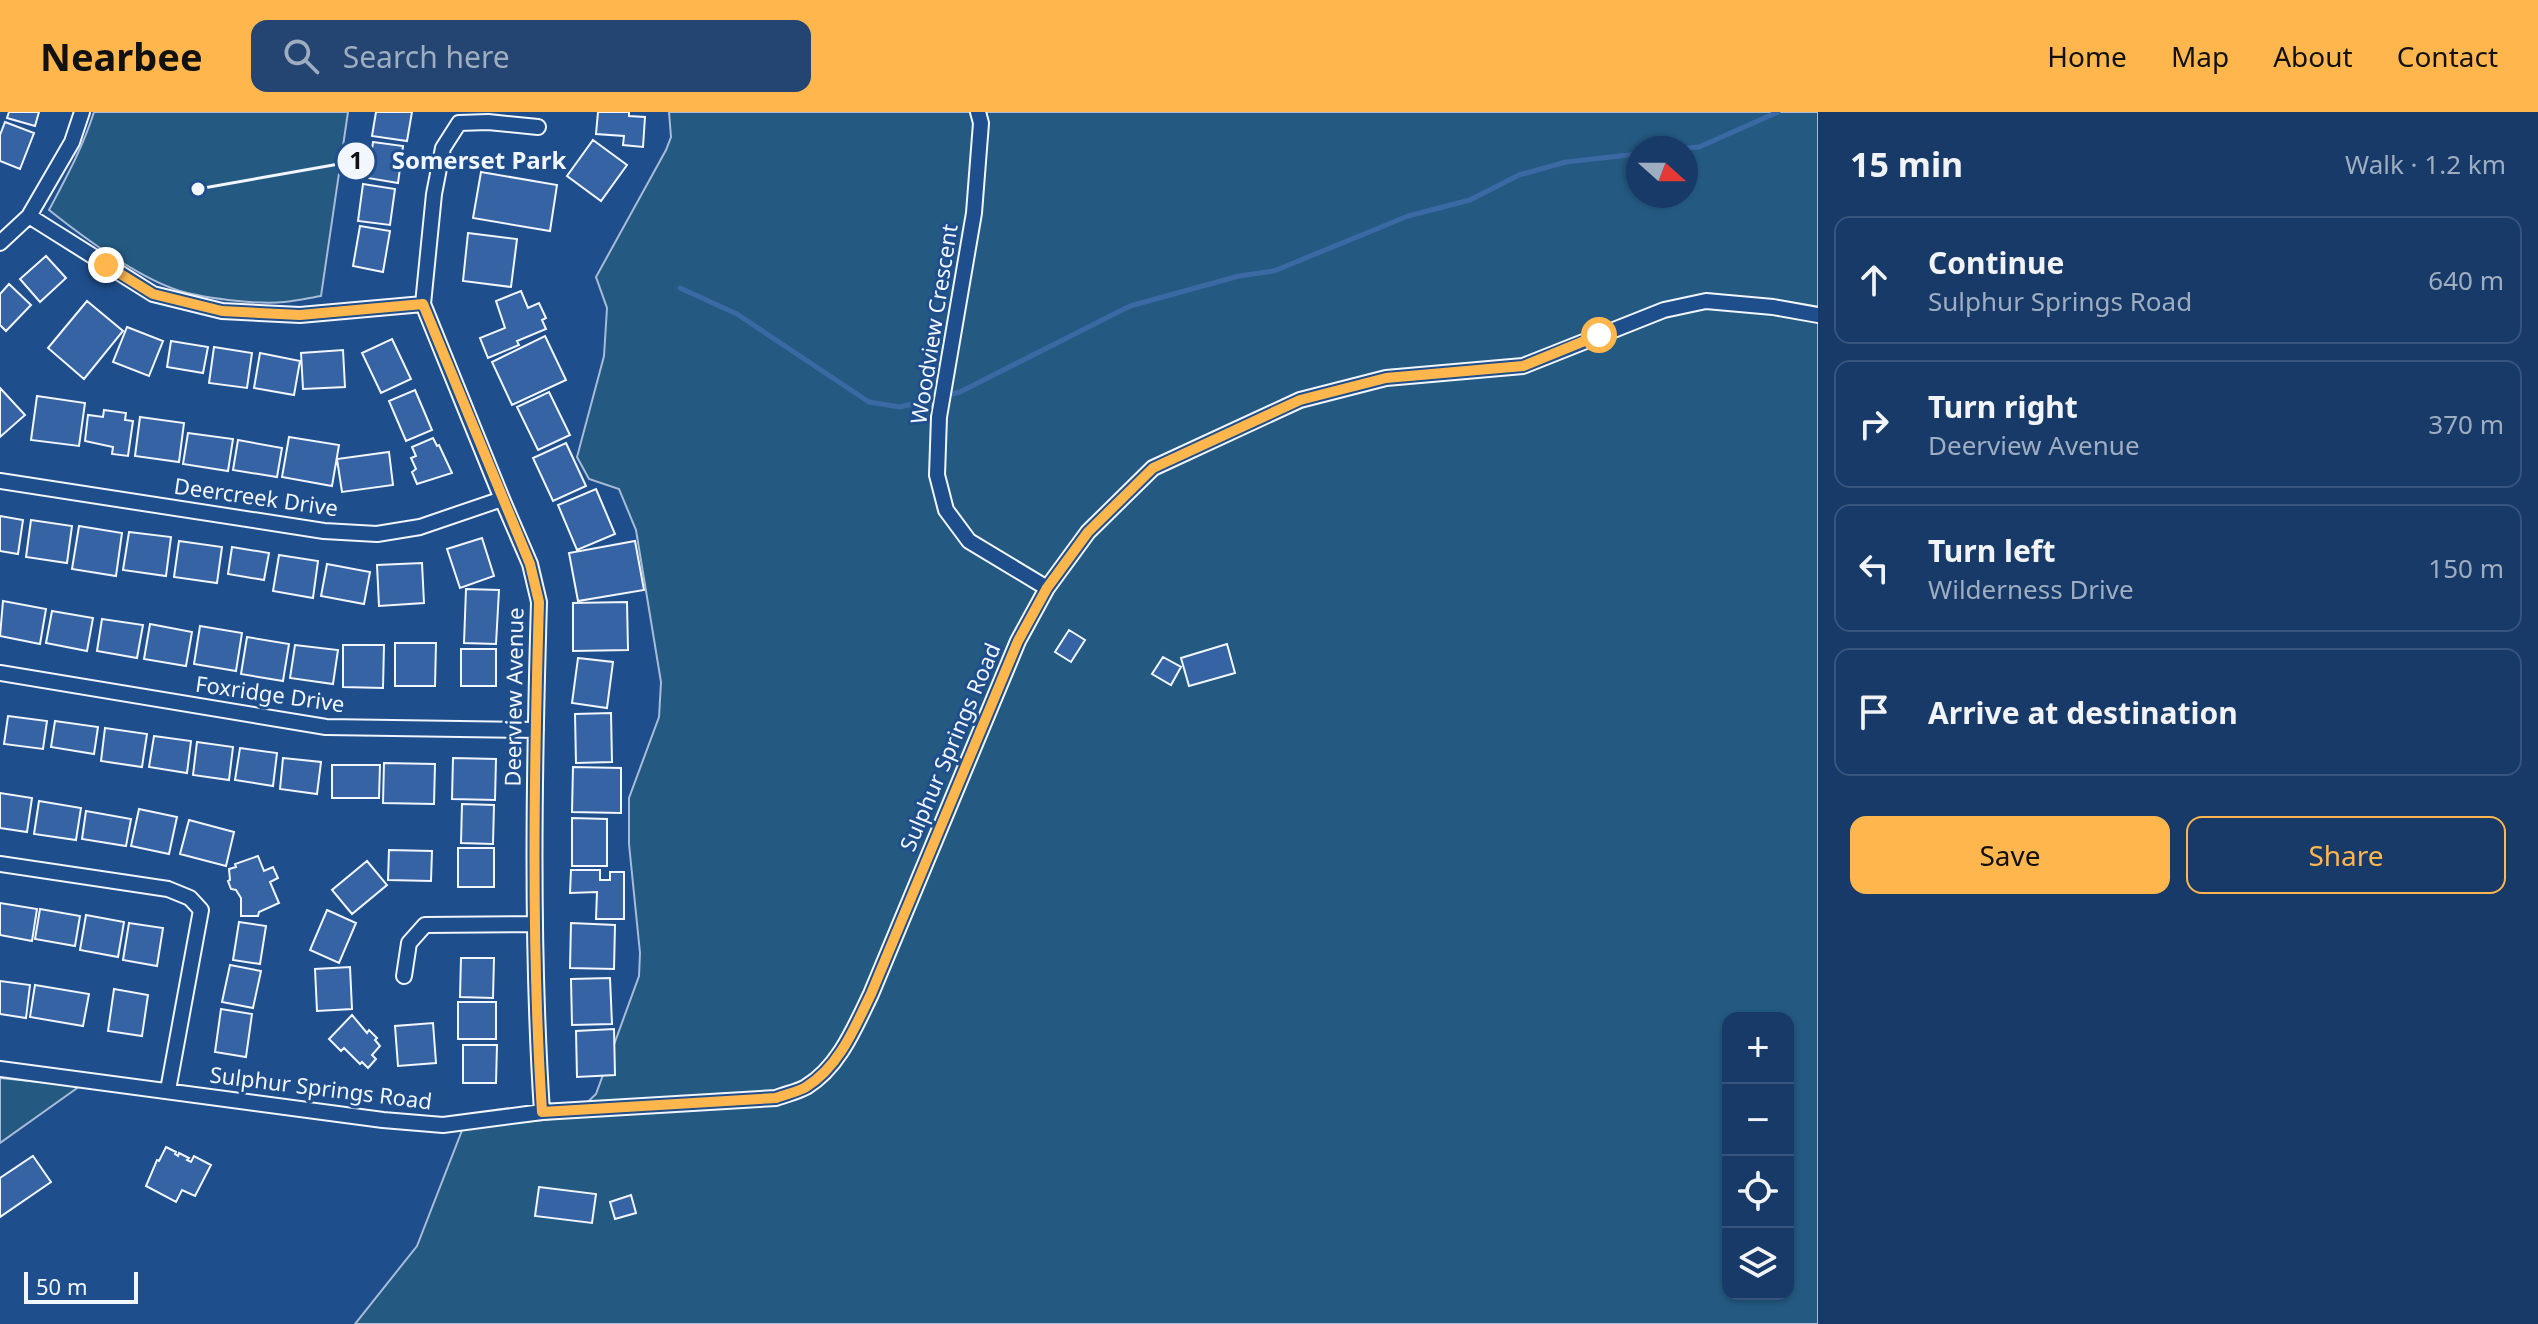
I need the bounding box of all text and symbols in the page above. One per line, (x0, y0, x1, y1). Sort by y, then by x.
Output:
search box (251, 20, 811, 92)
text: Nearbee (40, 30, 203, 82)
icon: search (279, 34, 323, 78)
text: Search here (343, 36, 510, 77)
text: Home (2047, 37, 2127, 75)
text: Map (2171, 37, 2229, 75)
text: About (2273, 37, 2353, 75)
text: Contact (2397, 37, 2498, 75)
north arrow (1626, 136, 1698, 208)
callout: Somerset Park (336, 137, 583, 185)
text: 15 min (1850, 141, 1963, 187)
text: 1 (349, 143, 363, 176)
text: Somerset Park (392, 143, 566, 176)
text: Walk · 1.2 km (2345, 146, 2506, 182)
street label: Woodview Crescent (902, 222, 964, 426)
text: Continue (1928, 242, 2064, 283)
route end (88, 247, 124, 283)
icon: ahead (1852, 258, 1896, 302)
text: 640 m (2428, 262, 2504, 298)
text: Sulphur Springs Road (1928, 283, 2192, 319)
route start (1581, 317, 1617, 353)
text: Turn right (1928, 386, 2078, 427)
icon: right (1852, 402, 1896, 446)
text: 370 m (2428, 406, 2504, 442)
text: Deerview Avenue (1928, 427, 2140, 463)
street label: Deercreek Drive (172, 470, 340, 522)
text: Turn left (1928, 530, 2056, 571)
icon: left (1852, 546, 1896, 590)
text: 150 m (2428, 550, 2504, 586)
text: Wilderness Drive (1928, 571, 2134, 607)
street label: Deerview Avenue (496, 607, 530, 787)
street label: Sulphur Springs Road (892, 638, 1007, 855)
street label: Foxridge Drive (194, 668, 347, 718)
icon: arrive (1852, 690, 1896, 734)
text: Arrive at destination (1928, 692, 2238, 733)
button: Save (1850, 816, 2170, 894)
button: Share (2186, 816, 2506, 894)
map controls (1722, 1012, 1794, 1300)
button: + (1722, 1012, 1794, 1084)
street label: Sulphur Springs Road (208, 1059, 434, 1116)
button: − (1722, 1084, 1794, 1156)
button: locate (1722, 1156, 1794, 1228)
button: layers (1722, 1228, 1794, 1300)
scale bar (24, 1268, 138, 1304)
text: 50 m (36, 1271, 87, 1301)

